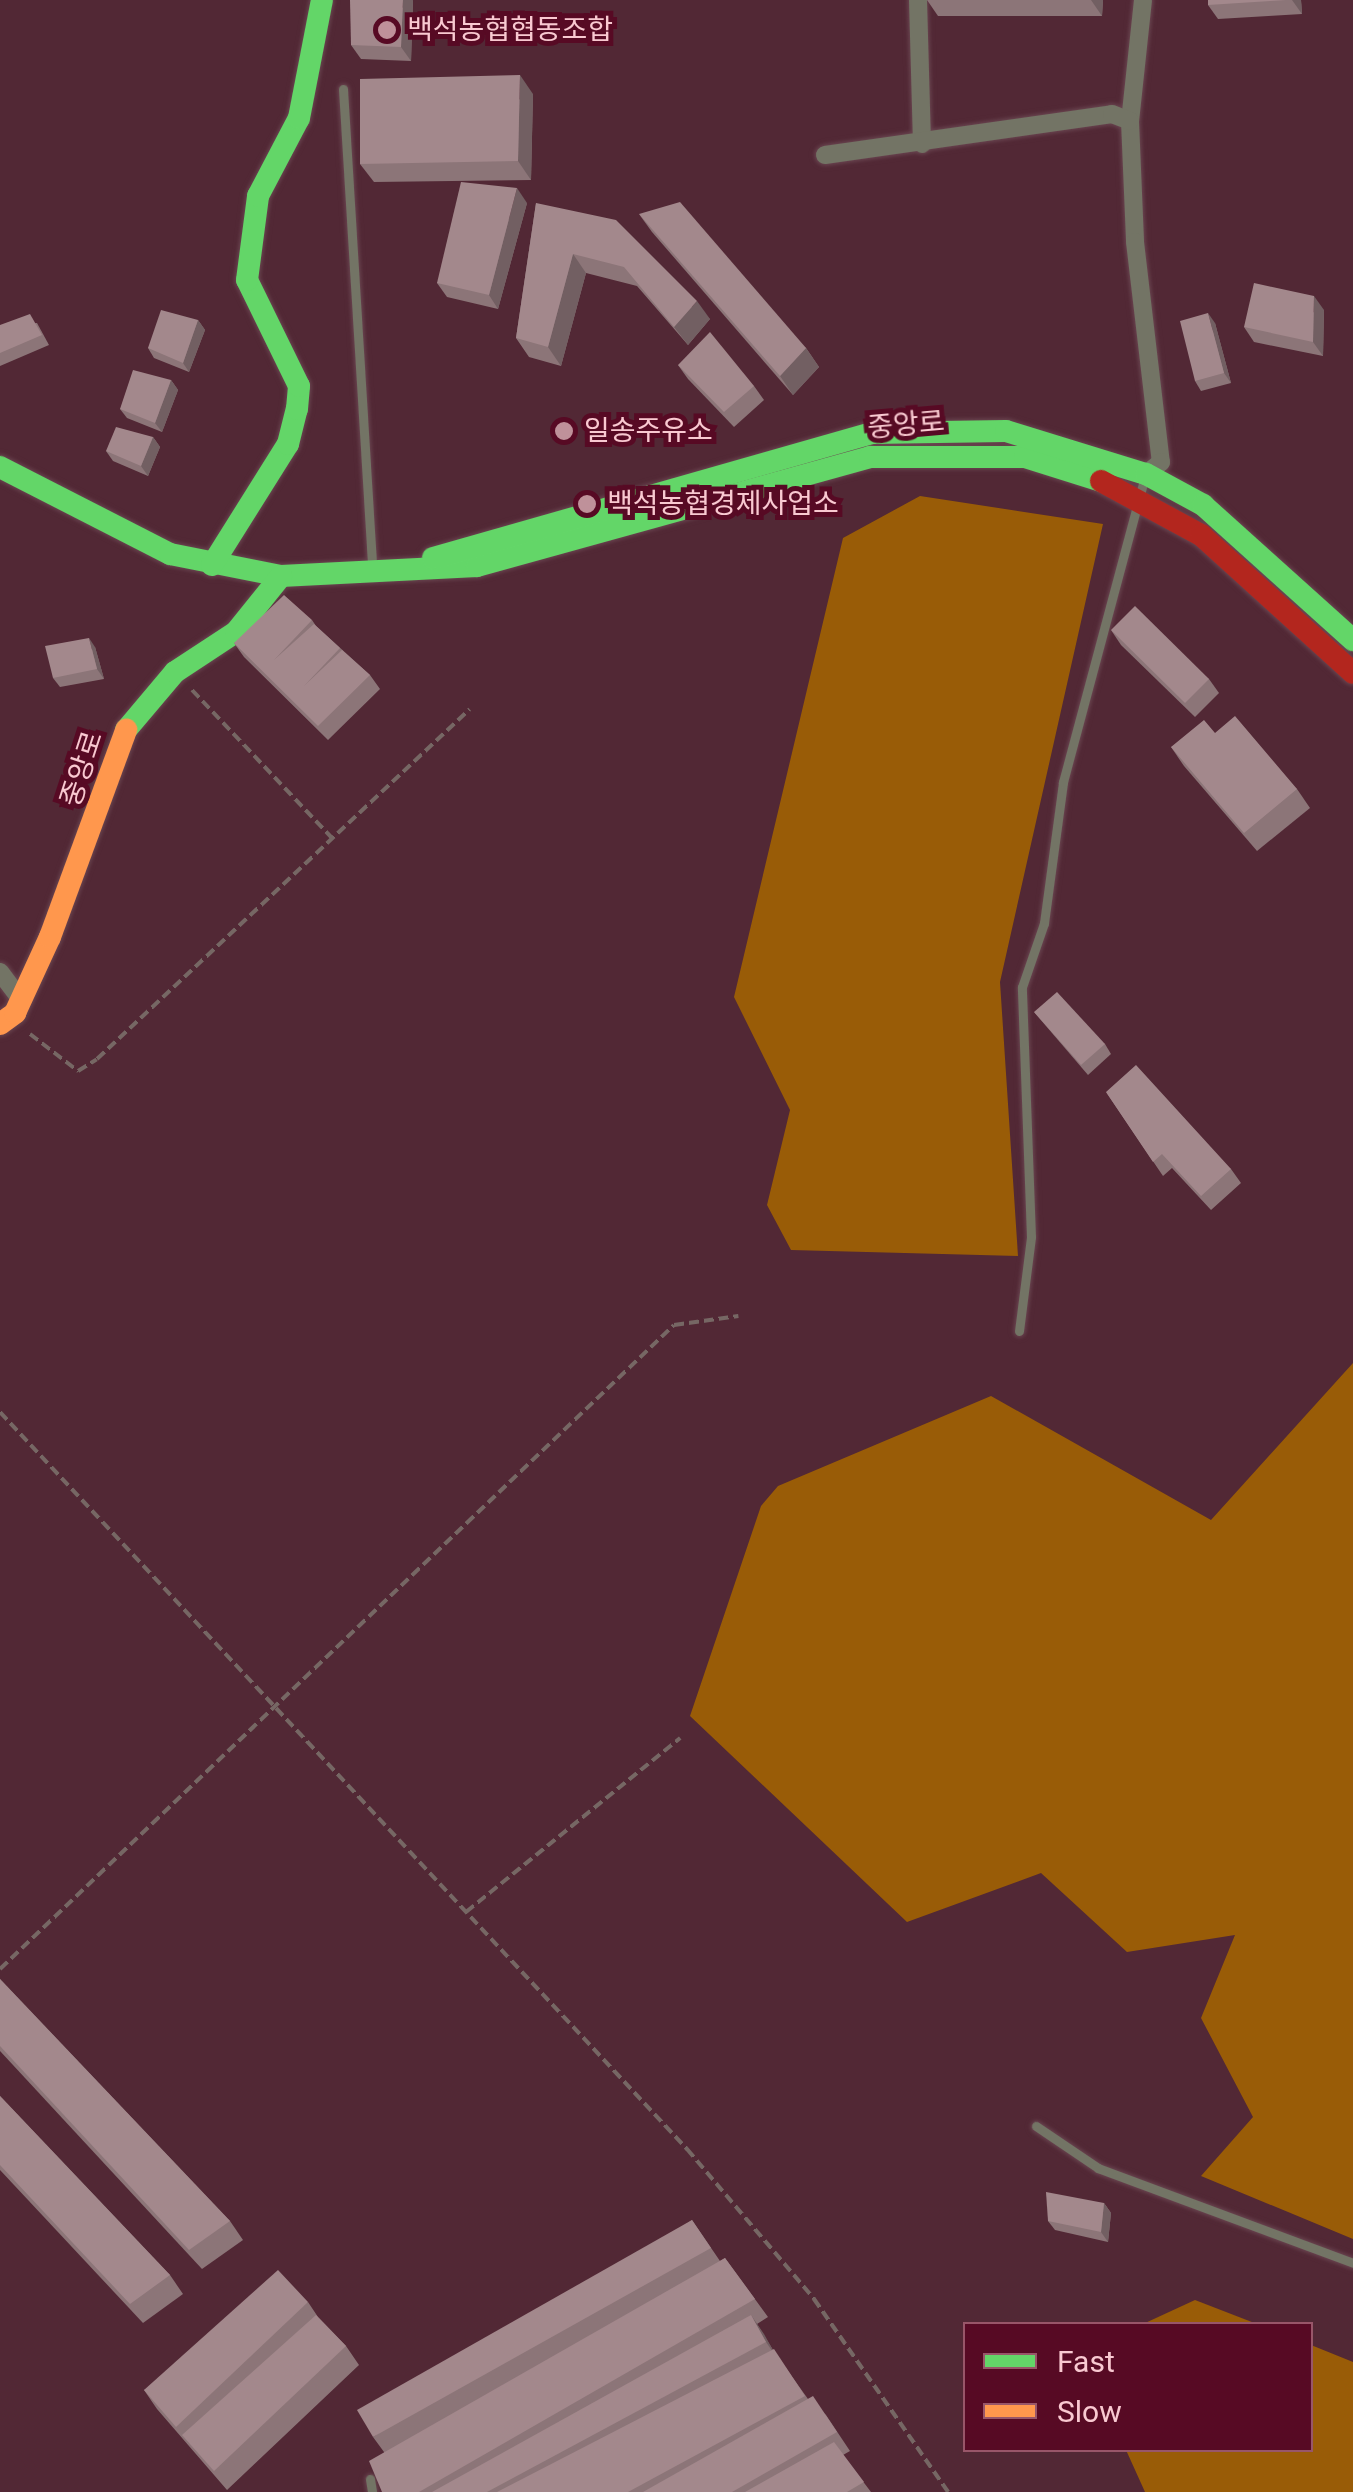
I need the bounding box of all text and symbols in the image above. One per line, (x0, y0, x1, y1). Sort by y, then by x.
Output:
place label: 백석농협협동조합 (407, 13, 613, 47)
marker: 백석농협협동조합 (376, 19, 398, 41)
street label: 중앙로 (866, 405, 946, 445)
place label: 일송주유소 (584, 414, 713, 448)
marker: 일송주유소 (553, 420, 575, 442)
place label: 백석농협경제사업소 (607, 487, 839, 521)
marker: 백석농협경제사업소 (576, 493, 598, 515)
street label: 중앙로 (54, 727, 110, 811)
legend (963, 2322, 1313, 2452)
text: Fast (1057, 2344, 1115, 2379)
text: Slow (1057, 2394, 1122, 2429)

